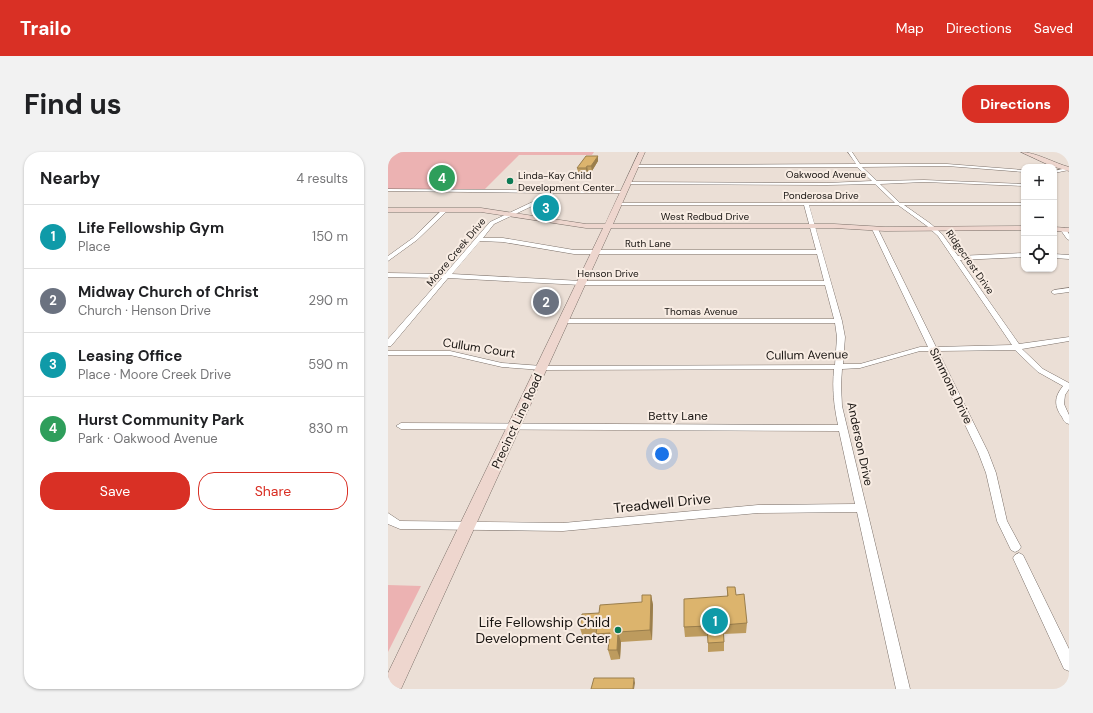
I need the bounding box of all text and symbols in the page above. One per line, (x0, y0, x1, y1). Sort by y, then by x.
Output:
text: Trailo (20, 16, 71, 41)
text: Map (896, 19, 924, 37)
text: Directions (946, 19, 1012, 37)
text: Saved (1034, 19, 1073, 37)
button: Directions (962, 85, 1069, 123)
text: Find us (24, 86, 122, 123)
pin: 4 (429, 163, 455, 193)
map controls (1021, 164, 1057, 272)
button: + (1021, 164, 1057, 200)
text: Nearby (40, 167, 100, 189)
street label: Oakwood Avenue (786, 168, 867, 181)
place label: Linda-Kay Child Development Center (518, 169, 614, 194)
text: 4 results (296, 170, 348, 187)
marker: Linda-Kay Child Development Center (505, 176, 515, 186)
street label: Ponderosa Drive (783, 189, 859, 202)
pin: 3 (533, 193, 559, 223)
button: − (1021, 200, 1057, 236)
street label: West Redbud Drive (661, 210, 750, 223)
street label: Moore Creek Drive (424, 215, 489, 289)
text: Life Fellowship Gym (78, 218, 224, 238)
street label: Ridgecrest Drive (943, 227, 997, 297)
text: 1 (51, 228, 55, 245)
text: 150 m (312, 228, 348, 245)
button: locate (1021, 236, 1057, 272)
street label: Ruth Lane (625, 237, 671, 250)
text: Place (78, 238, 110, 255)
street label: Henson Drive (577, 267, 639, 280)
text: Midway Church of Christ (78, 282, 259, 302)
pin: 2 (533, 287, 559, 317)
text: 2 (49, 292, 57, 309)
text: 290 m (309, 292, 348, 309)
text: Church · Henson Drive (78, 302, 211, 319)
street label: Thomas Avenue (664, 305, 738, 318)
street label: Cullum Court (442, 334, 517, 362)
street label: Simmons Drive (926, 345, 976, 427)
text: Leasing Office (78, 346, 182, 366)
street label: Cullum Avenue (766, 346, 848, 364)
text: 3 (49, 356, 57, 373)
text: 590 m (308, 356, 348, 373)
text: Place · Moore Creek Drive (78, 366, 231, 383)
street label: Precinct Line Road (488, 371, 546, 471)
street label: Anderson Drive (843, 401, 877, 488)
street label: Betty Lane (648, 408, 708, 424)
text: Hurst Community Park (78, 410, 244, 430)
text: 4 (49, 420, 57, 437)
text: 830 m (308, 420, 348, 437)
text: Park · Oakwood Avenue (78, 430, 218, 447)
your location (652, 444, 672, 464)
button: Save (40, 472, 190, 510)
button: Share (198, 472, 348, 510)
street label: Treadwell Drive (612, 489, 712, 517)
pin: 1 (702, 606, 728, 636)
place label: Life Fellowship Child Development Center (475, 613, 610, 647)
marker: Life Fellowship Child Development Center (613, 625, 623, 635)

